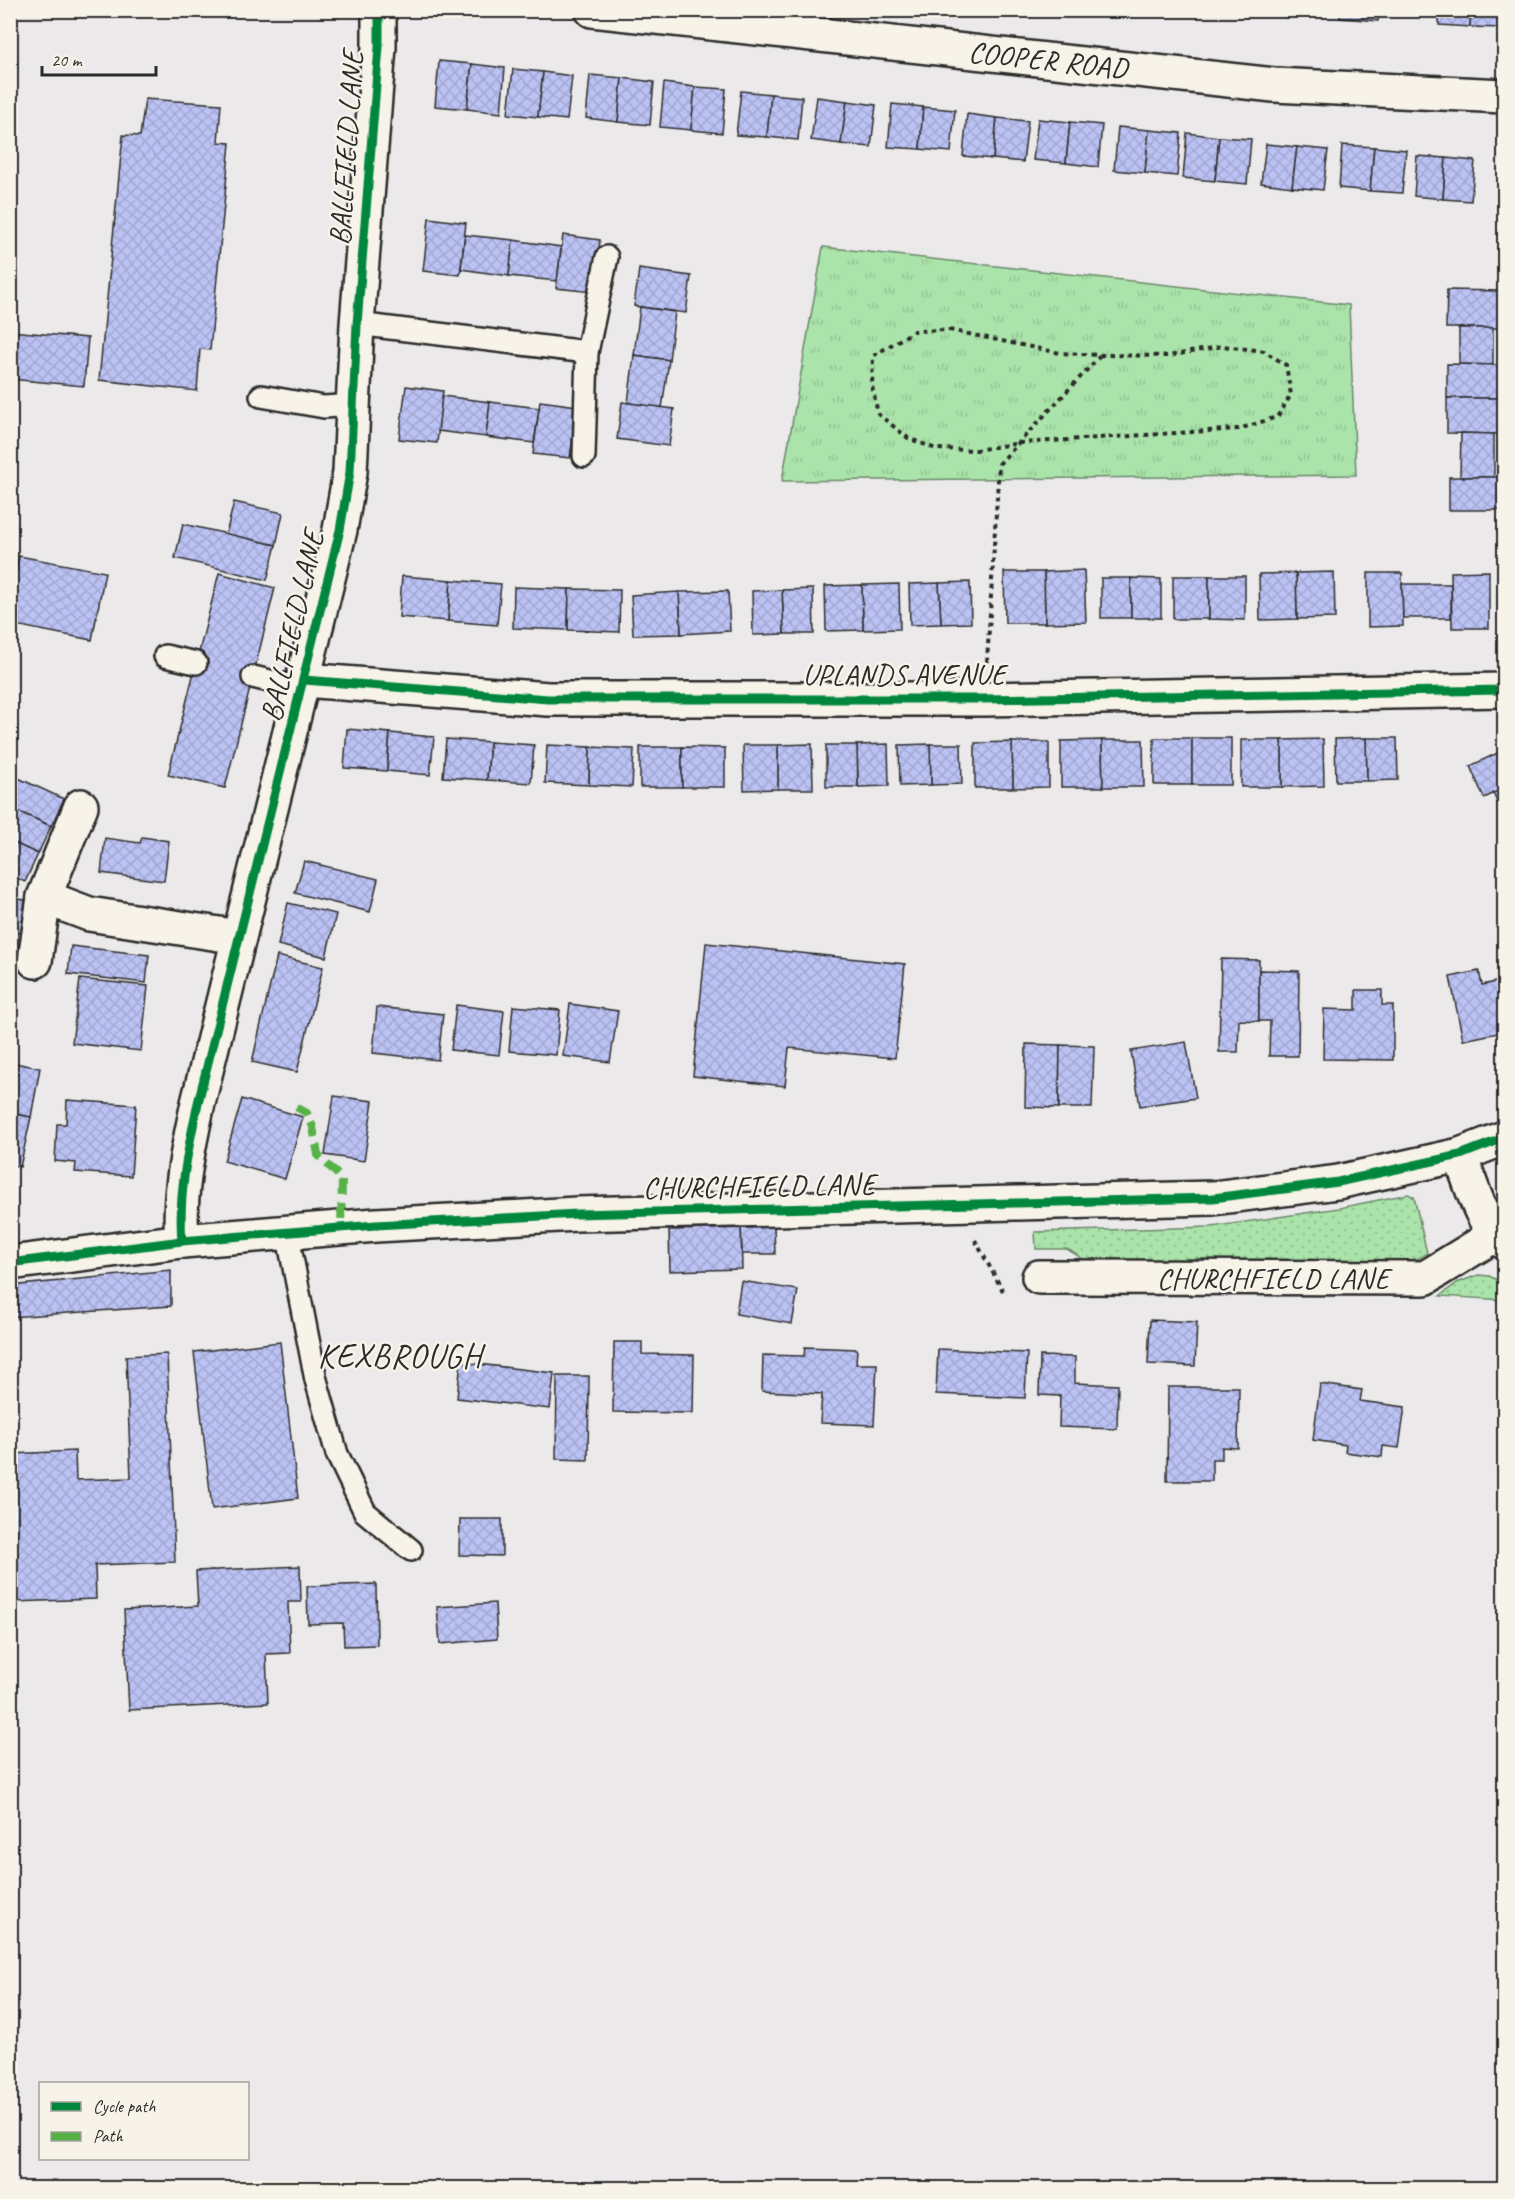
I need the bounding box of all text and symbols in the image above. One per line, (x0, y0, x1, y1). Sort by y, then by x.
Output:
street label: COOPER ROAD (967, 33, 1132, 88)
scale bar (42, 39, 156, 77)
street label: BALLFIELD LANE (320, 46, 372, 246)
text: 20 m (51, 49, 84, 71)
street label: BALLFIELD LANE (252, 523, 333, 725)
street label: UPLANDS AVENUE (803, 655, 1009, 693)
street label: CHURCHFIELD LANE (642, 1165, 879, 1207)
street label: CHURCHFIELD LANE (1157, 1259, 1393, 1297)
district label: KEXBROUGH (318, 1335, 486, 1377)
legend (39, 2082, 249, 2160)
text: Cycle path (93, 2095, 156, 2117)
text: Path (93, 2125, 123, 2147)

